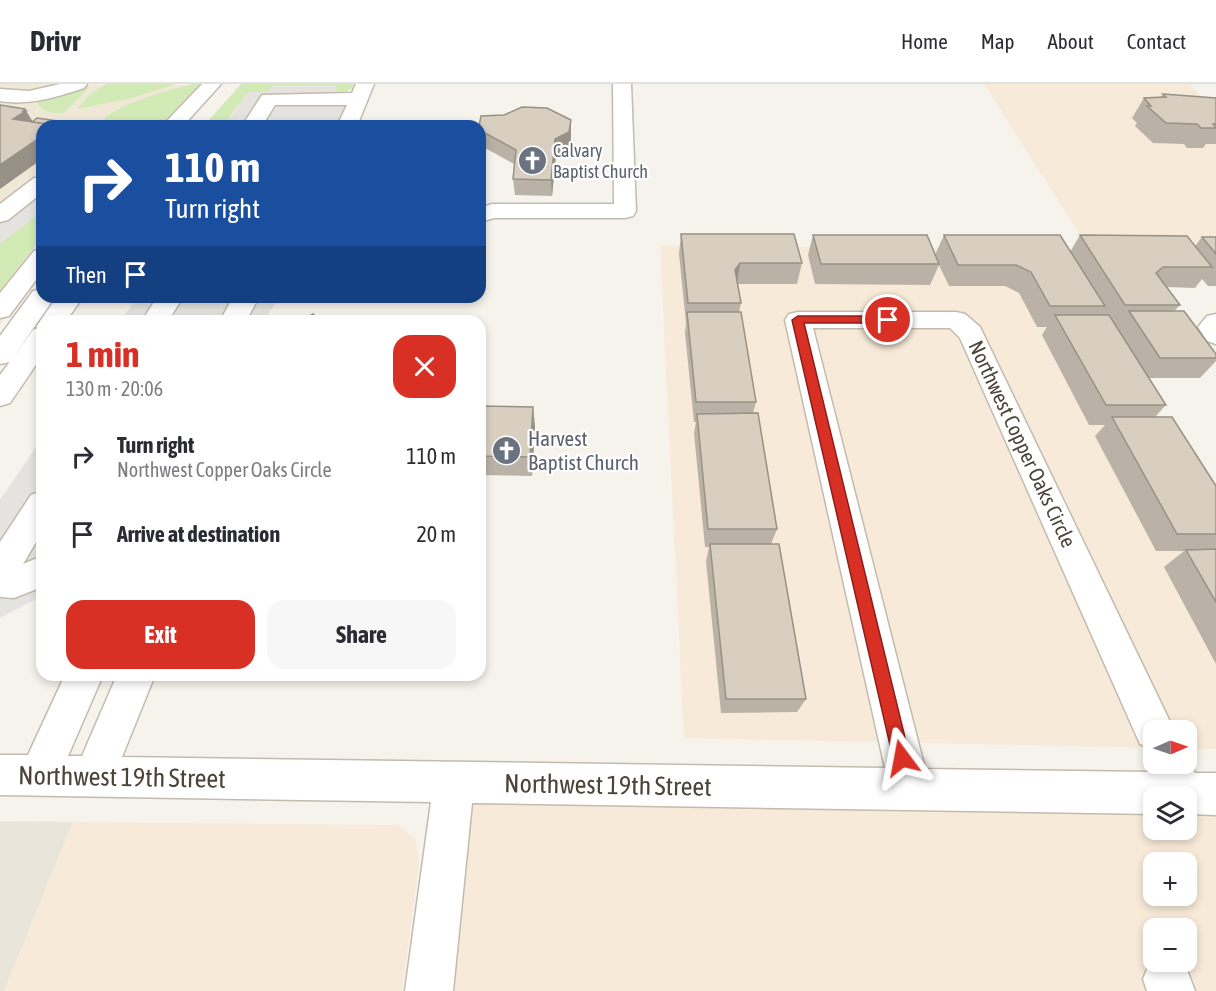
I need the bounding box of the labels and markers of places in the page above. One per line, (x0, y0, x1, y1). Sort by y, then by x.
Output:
place label: Calvary Baptist Church (553, 140, 648, 182)
church icon: Calvary Baptist Church (516, 145, 548, 177)
pin (862, 294, 913, 345)
place label: Harvest Baptist Church (528, 426, 639, 474)
church icon: Harvest Baptist Church (491, 435, 523, 467)

